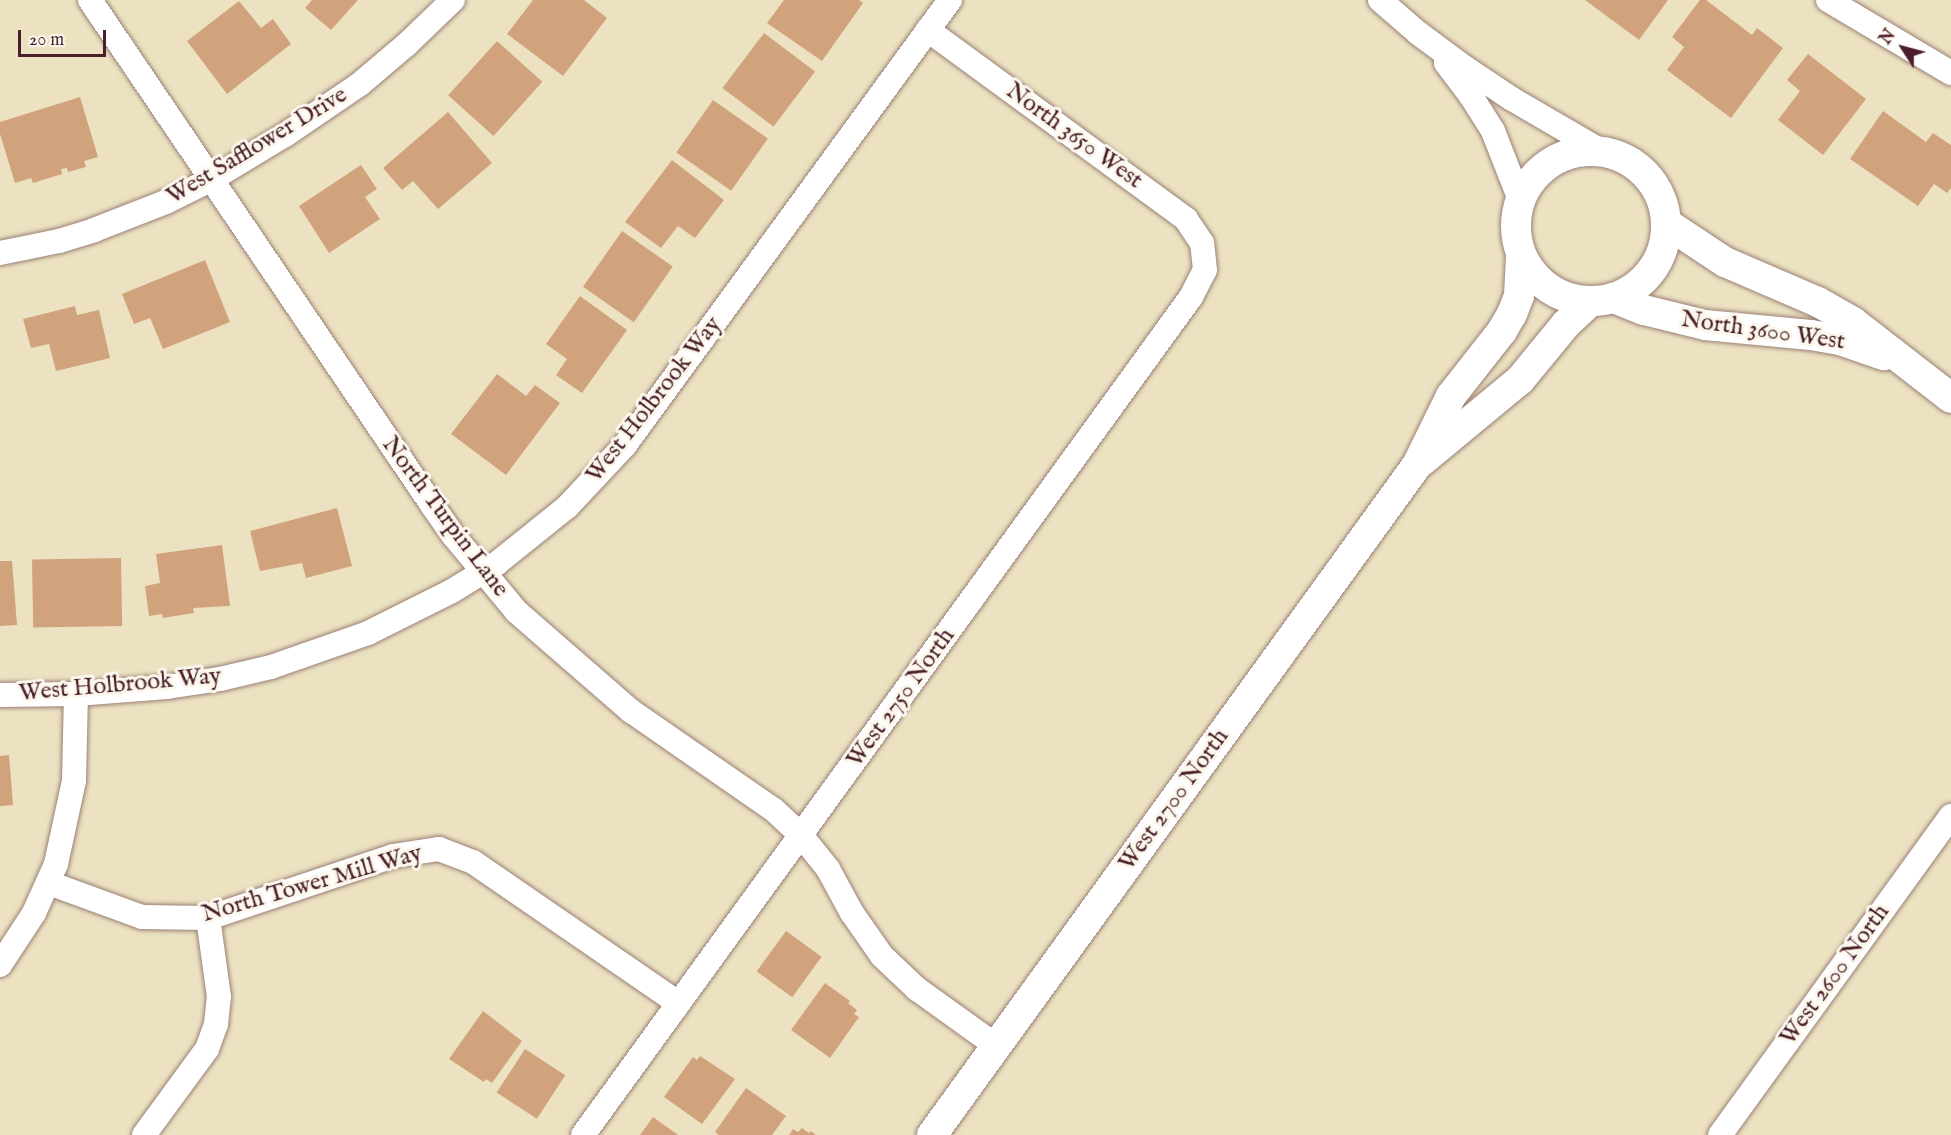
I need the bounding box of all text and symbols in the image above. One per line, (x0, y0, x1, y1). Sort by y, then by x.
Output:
scale bar (21, 18, 110, 56)
north arrow (1873, 18, 1933, 78)
text: N (1876, 26, 1901, 49)
text: 20 m (29, 29, 64, 52)
street label: North 3650 West (1000, 77, 1148, 195)
street label: West Safflower Drive (161, 81, 353, 211)
street label: North 3600 West (1679, 305, 1847, 357)
street label: West Holbrook Way (580, 311, 728, 489)
street label: North Turpin Lane (375, 431, 515, 603)
street label: West 2750 North (841, 623, 961, 773)
street label: West Holbrook Way (18, 662, 222, 708)
street label: West 2700 North (1113, 723, 1235, 877)
street label: North Tower Mill Way (199, 839, 425, 929)
street label: West 2600 North (1774, 899, 1896, 1051)

